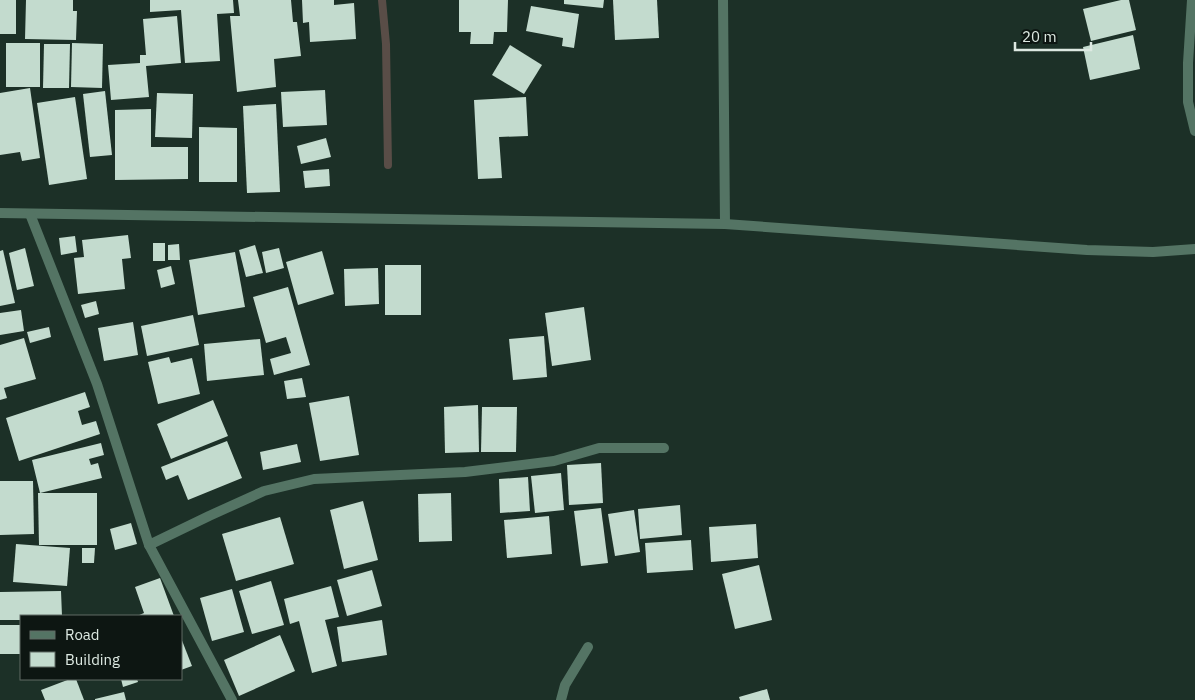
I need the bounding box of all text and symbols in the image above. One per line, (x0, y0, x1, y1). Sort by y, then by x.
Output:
scale bar (1015, 20, 1091, 52)
text: 20 m (1022, 27, 1057, 46)
legend (20, 615, 182, 680)
text: Road (65, 625, 100, 644)
text: Building (65, 650, 120, 669)

